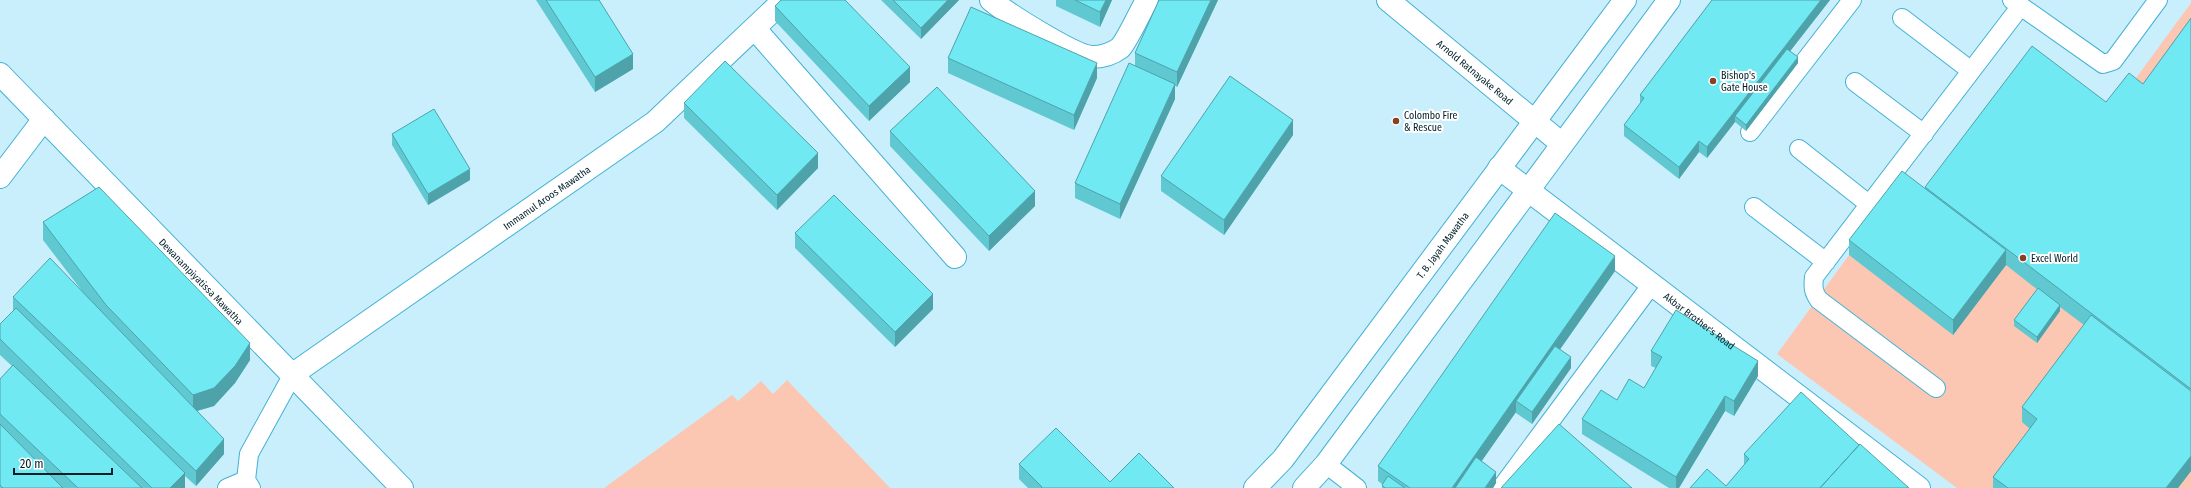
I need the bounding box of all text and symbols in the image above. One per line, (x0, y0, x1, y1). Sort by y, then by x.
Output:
street label: Arnold Ratnayake Road (1434, 38, 1515, 108)
place label: Bishop's Gate House (1721, 70, 1768, 94)
marker: Bishop's Gate House (1708, 76, 1718, 86)
place label: Colombo Fire & Rescue (1404, 110, 1457, 134)
marker: Colombo Fire & Rescue (1391, 116, 1401, 126)
street label: Immamul Aroos Mawatha (501, 164, 593, 233)
street label: T. B. Jayah Mawatha (1415, 210, 1472, 281)
street label: Dewanampiyatissa Mawatha (156, 236, 245, 328)
marker: Excel World (2018, 253, 2028, 263)
place label: Excel World (2031, 253, 2078, 265)
street label: Akbar Brother's Road (1661, 291, 1737, 352)
scale bar (14, 450, 112, 476)
text: 20 m (20, 457, 44, 471)

